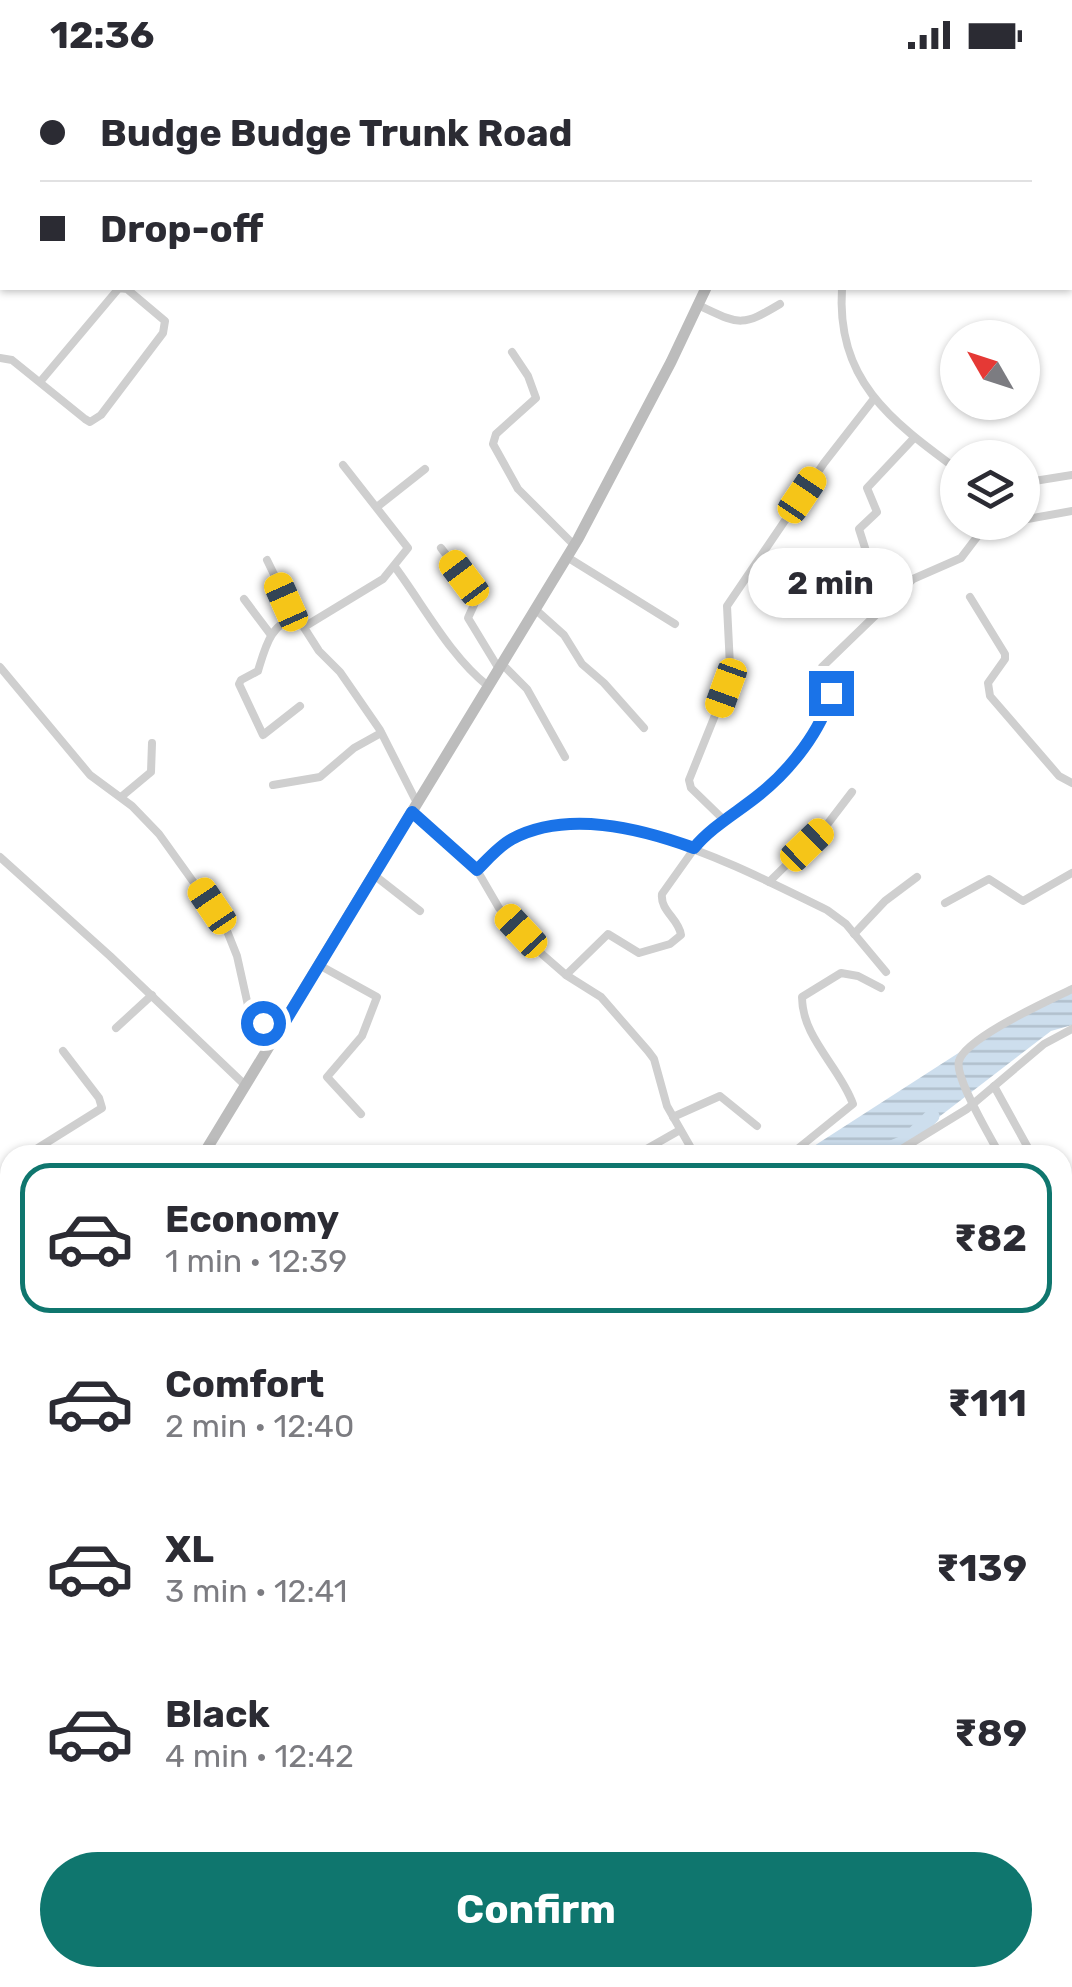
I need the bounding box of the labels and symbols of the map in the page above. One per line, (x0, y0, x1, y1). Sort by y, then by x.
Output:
north arrow (940, 320, 1040, 420)
car (773, 462, 831, 528)
car (434, 545, 494, 611)
callout: 2 min (748, 548, 914, 618)
car (260, 568, 312, 636)
car (702, 655, 750, 721)
route end (809, 671, 854, 716)
car (775, 813, 839, 877)
car (183, 873, 241, 939)
car (490, 899, 552, 963)
route start (241, 1001, 286, 1046)

